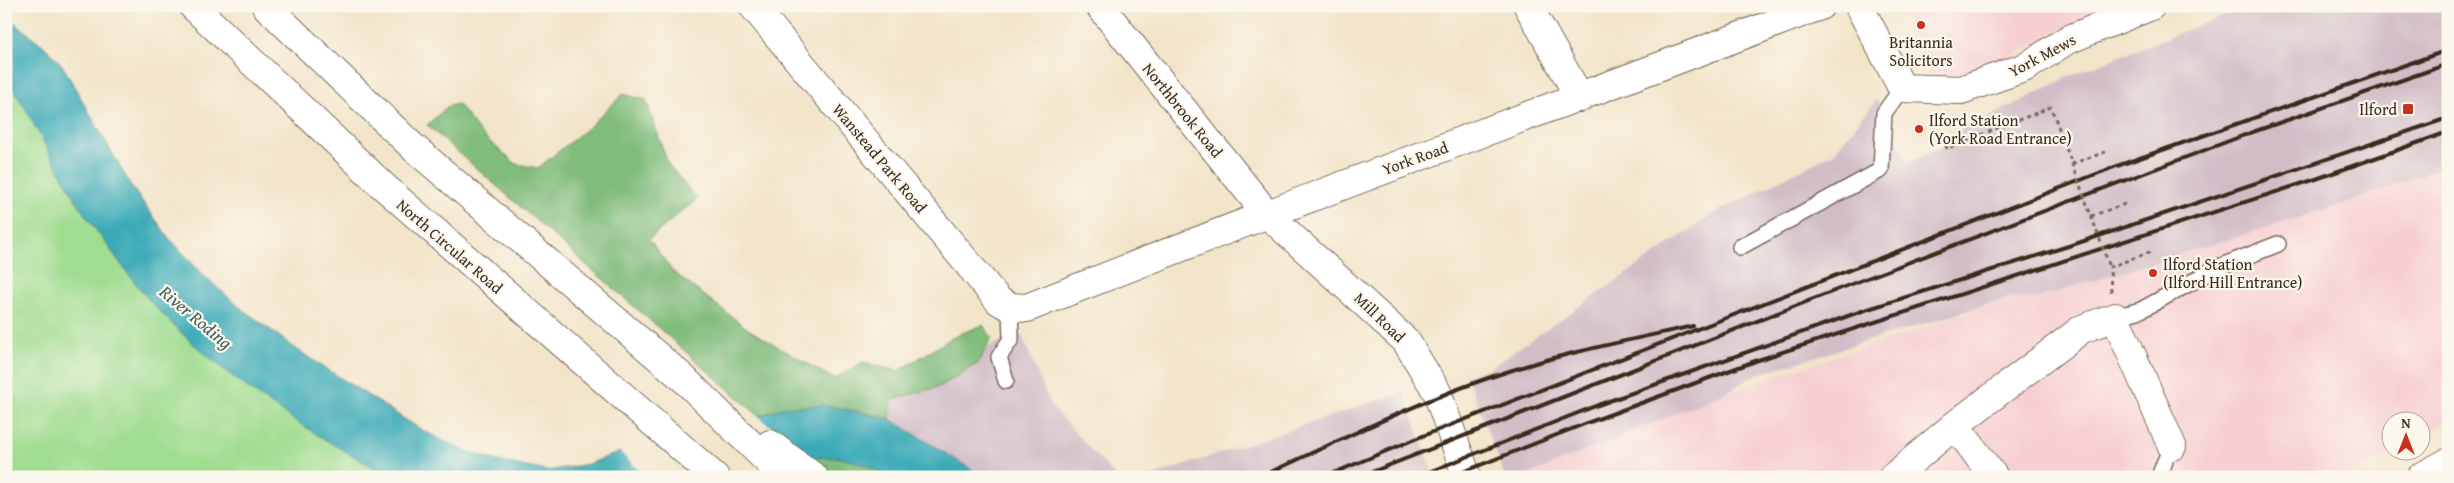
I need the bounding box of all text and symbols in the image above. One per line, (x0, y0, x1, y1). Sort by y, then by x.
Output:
marker: Britannia Solicitors (1915, 19, 1927, 31)
street label: York Mews (2004, 27, 2080, 83)
place label: Britannia Solicitors (1889, 30, 1953, 72)
street label: Northbrook Road (1137, 57, 1229, 163)
place label: Ilford (2359, 97, 2397, 121)
street label: Wanstead Park Road (827, 98, 933, 218)
marker: Ilford (2401, 102, 2415, 116)
place label: Ilford Station (York Road Entrance) (1929, 108, 2072, 150)
marker: Ilford Station (York Road Entrance) (1913, 123, 1925, 135)
street label: York Road (1379, 135, 1452, 181)
street label: North Circular Road (391, 193, 509, 299)
place label: Ilford Station (Ilford Hill Entrance) (2163, 252, 2302, 294)
marker: Ilford Station (Ilford Hill Entrance) (2147, 267, 2159, 279)
water label: River Roding (153, 278, 238, 356)
street label: Mill Road (1349, 286, 1412, 348)
north arrow (2382, 410, 2432, 460)
text: N (2401, 413, 2411, 433)

